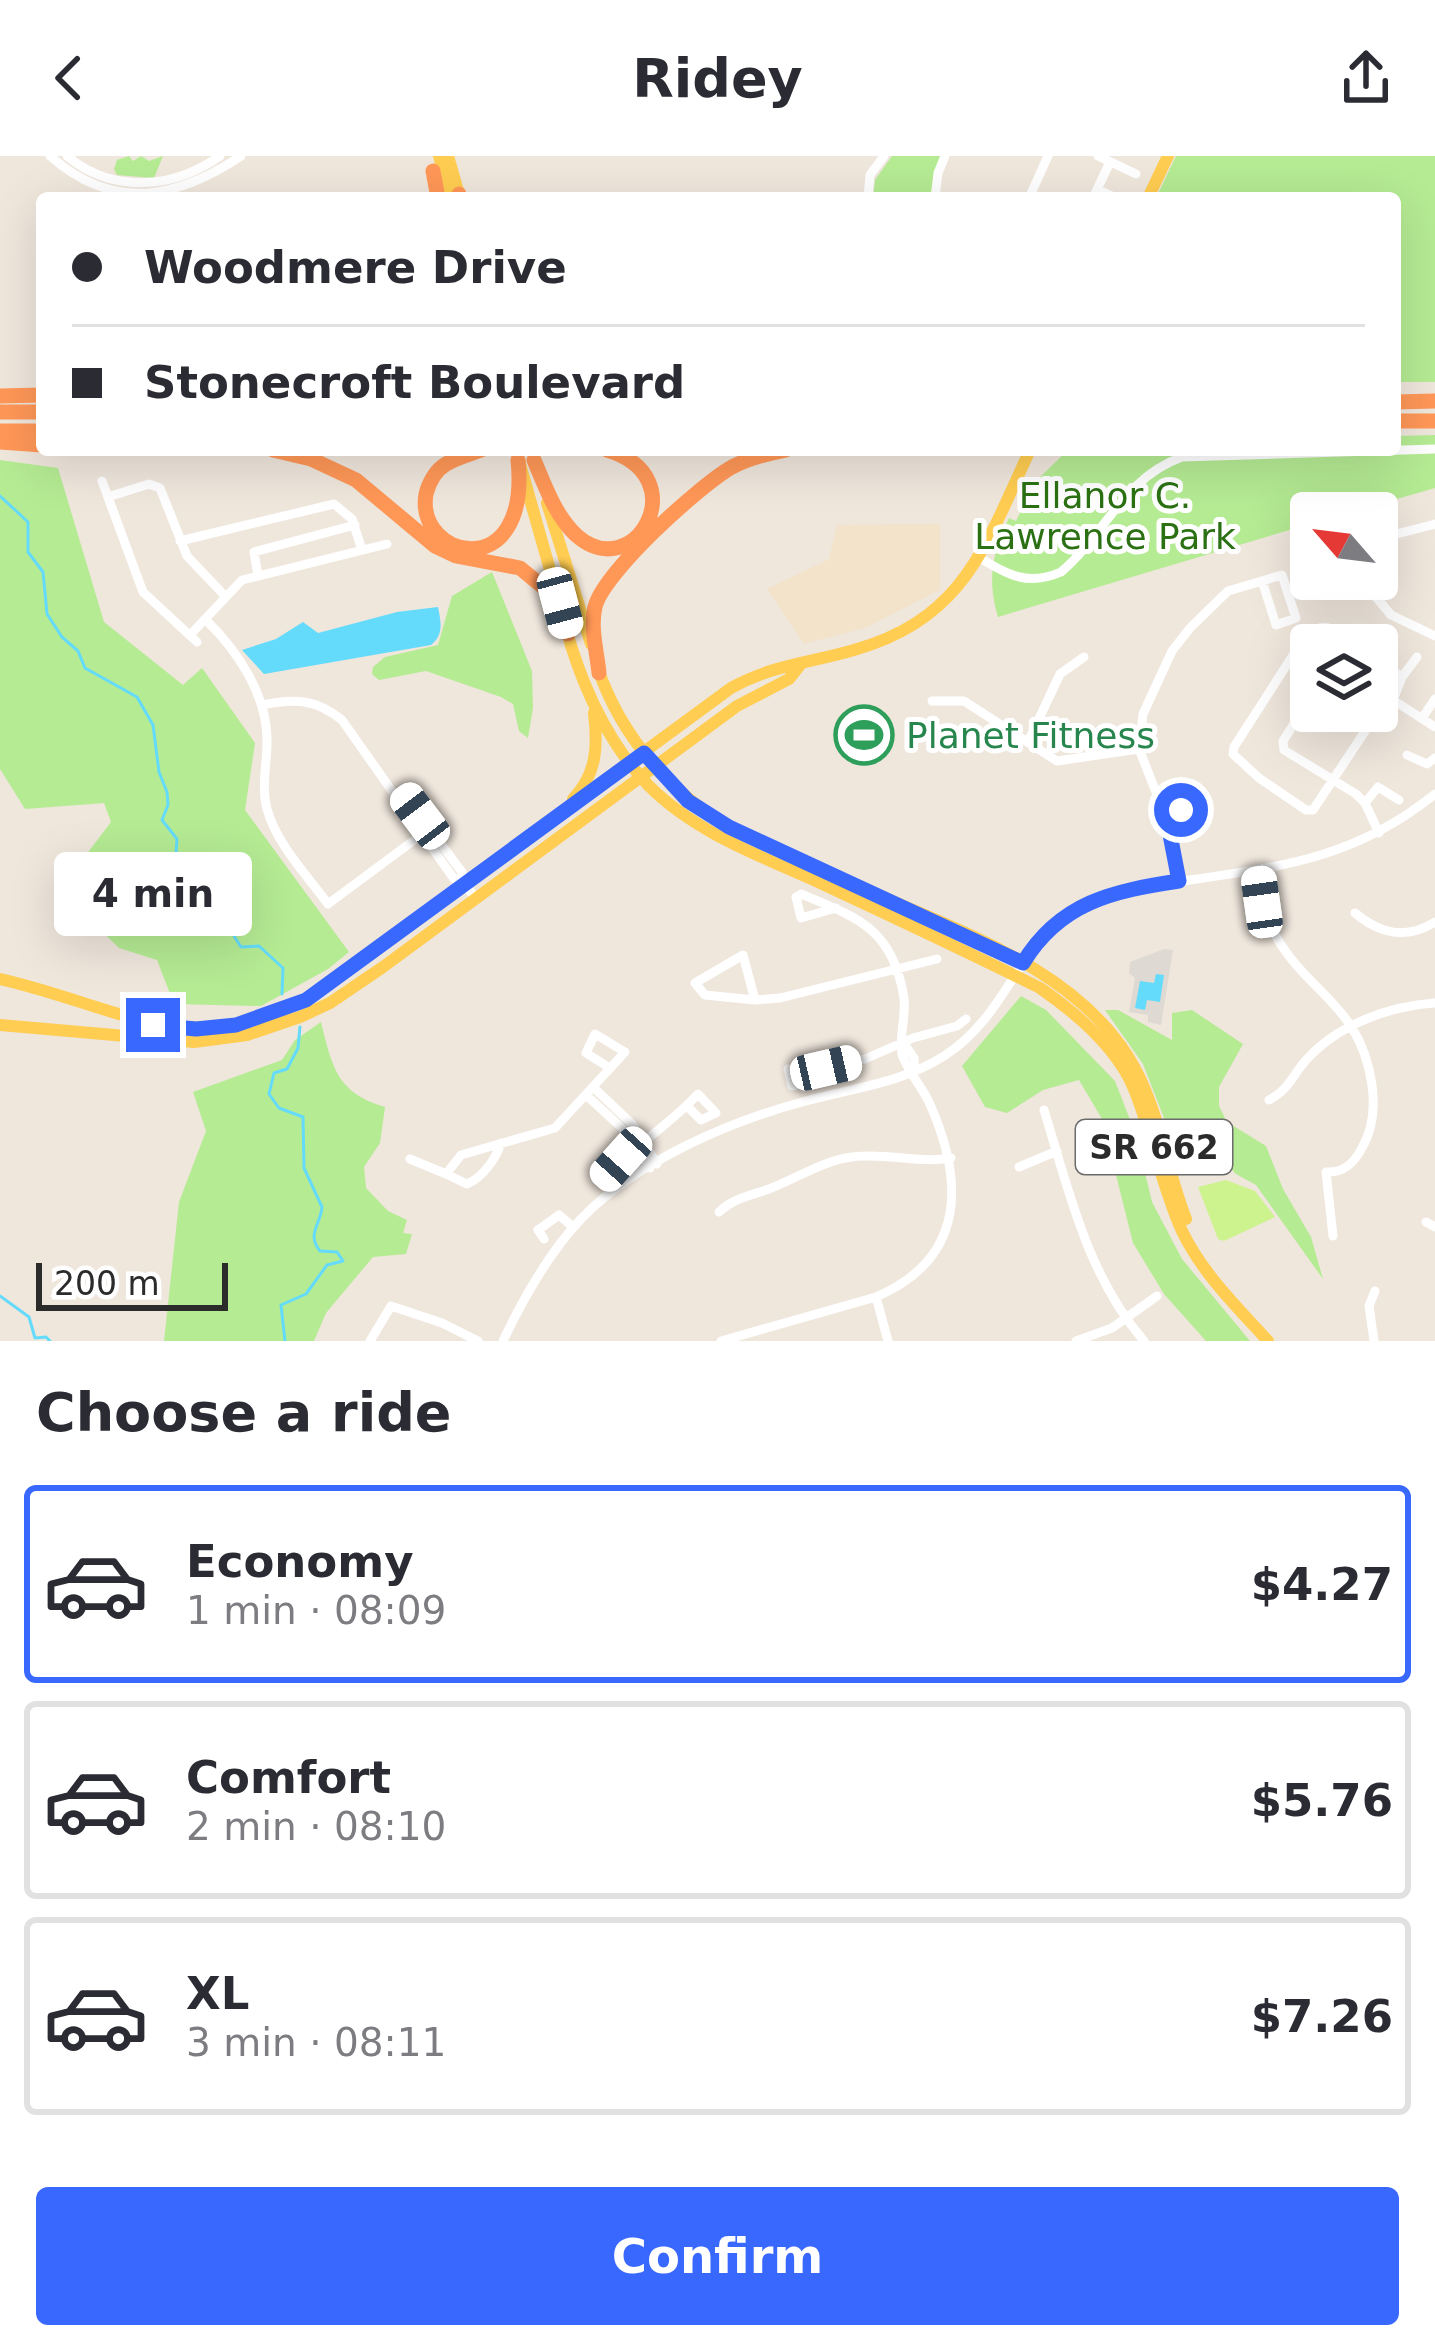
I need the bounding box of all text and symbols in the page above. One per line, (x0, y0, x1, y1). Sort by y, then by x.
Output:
icon: back (36, 45, 102, 111)
icon: share (1333, 45, 1399, 111)
text: Ridey (632, 47, 803, 110)
text: Woodmere Drive (144, 241, 567, 294)
text: Stonecroft Boulevard (144, 356, 685, 409)
park label: Ellanor C. Lawrence Park (974, 475, 1236, 557)
north arrow (1290, 492, 1398, 600)
map controls (1290, 492, 1398, 732)
car (533, 564, 587, 642)
button: layers (1290, 624, 1398, 732)
sports icon: Planet Fitness (833, 704, 895, 766)
place label: Planet Fitness (906, 715, 1155, 756)
car (384, 776, 456, 856)
route start (1154, 783, 1208, 837)
callout: 4 min (54, 851, 252, 935)
car (1239, 864, 1285, 940)
text: 4 min (92, 871, 214, 916)
route end (126, 998, 180, 1052)
car (787, 1042, 865, 1094)
car (584, 1120, 658, 1198)
road number: SR 662 (1076, 1120, 1232, 1174)
scale bar (36, 1257, 228, 1310)
text: 200 m (54, 1264, 160, 1303)
text: Choose a ride (36, 1381, 452, 1444)
icon: car (42, 1530, 150, 1638)
text: Economy (186, 1535, 414, 1588)
text: $4.27 (1251, 1558, 1393, 1611)
text: 1 min · 08:09 (186, 1588, 446, 1633)
icon: car (42, 1746, 150, 1854)
text: Comfort (186, 1751, 391, 1804)
text: $5.76 (1251, 1774, 1393, 1827)
text: 2 min · 08:10 (186, 1804, 446, 1849)
icon: car (42, 1962, 150, 2070)
text: XL (186, 1967, 249, 2020)
text: $7.26 (1251, 1990, 1393, 2043)
text: 3 min · 08:11 (186, 2020, 446, 2065)
button: Confirm (36, 2187, 1399, 2325)

